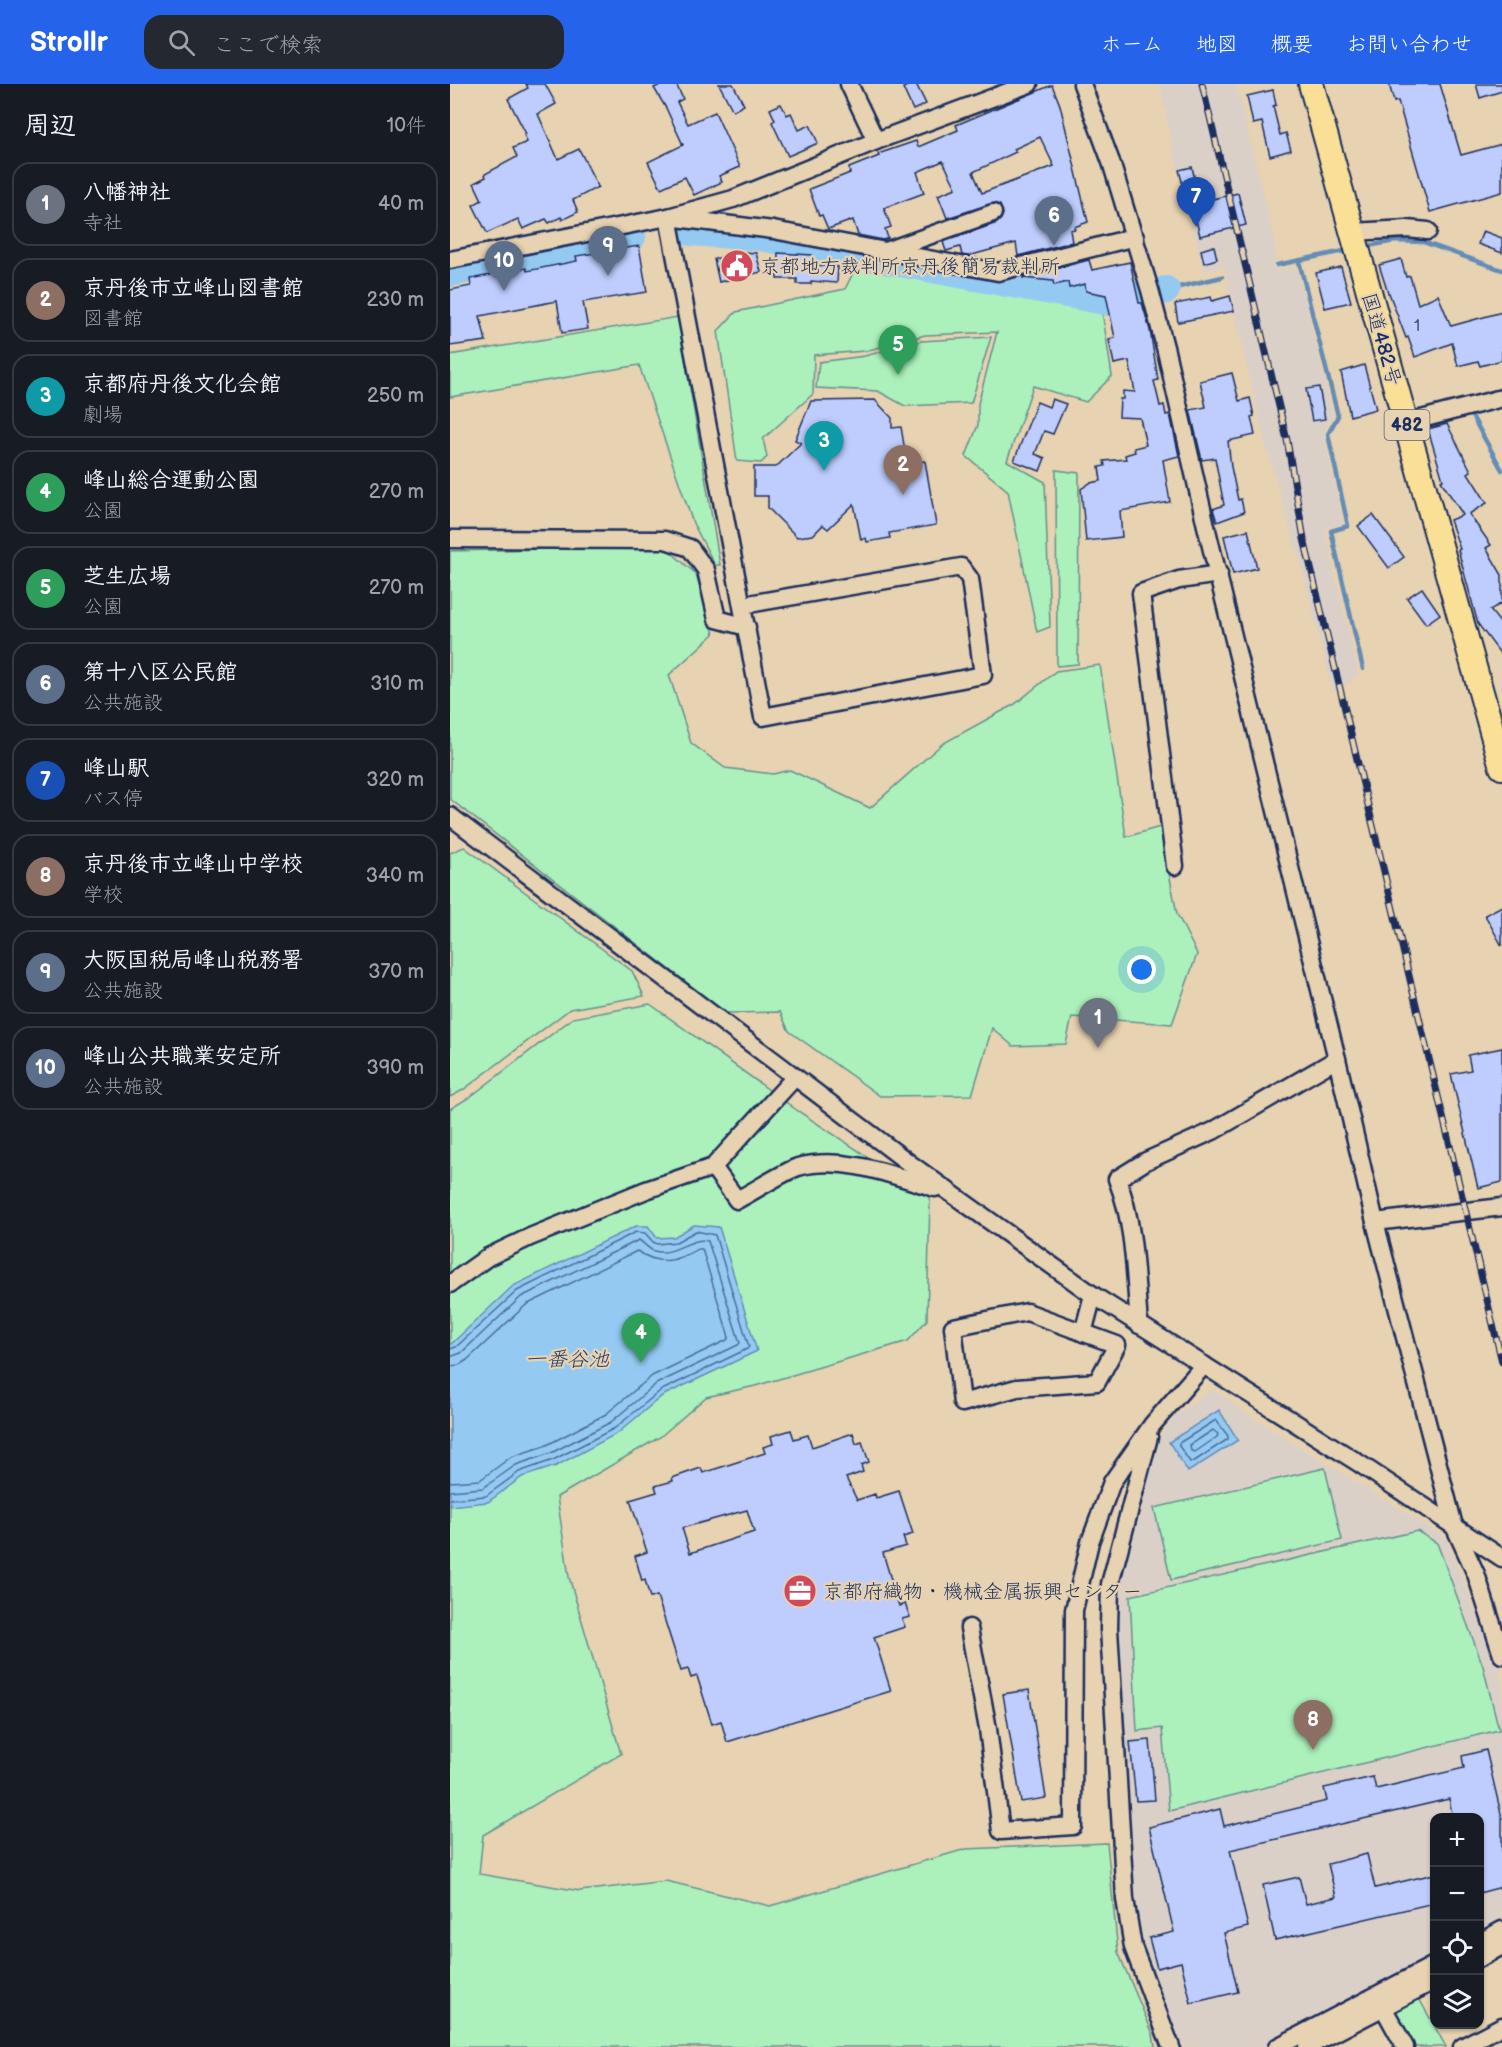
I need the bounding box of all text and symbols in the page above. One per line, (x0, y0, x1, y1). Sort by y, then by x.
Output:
search box (144, 15, 564, 69)
text: Strollr (30, 26, 108, 59)
icon: search (165, 26, 198, 59)
text: ここで検索 (213, 32, 323, 59)
text: ホーム (1101, 32, 1163, 57)
text: 地図 (1196, 32, 1238, 57)
text: 概要 (1271, 32, 1313, 57)
text: お問い合わせ (1346, 32, 1472, 57)
text: 周辺 (24, 111, 76, 142)
text: 10件 (387, 114, 426, 138)
pin: 7 (1176, 178, 1216, 227)
text: 八幡神社 (83, 179, 171, 206)
text: 1 (41, 192, 50, 216)
text: 40 m (378, 192, 424, 216)
pin: 6 (1034, 196, 1074, 246)
text: 寺社 (83, 211, 123, 235)
pin: 9 (588, 226, 628, 276)
pin: 10 (484, 242, 524, 291)
public building icon: 京都地方裁判所京丹後簡易裁判所 (719, 248, 755, 284)
place label: 京都地方裁判所京丹後簡易裁判所 (760, 255, 1060, 279)
text: 京丹後市立峰山図書館 (83, 275, 303, 302)
text: 2 (40, 288, 51, 312)
text: 230 m (367, 288, 424, 312)
street label: 国道482号 (1356, 290, 1406, 389)
text: 図書館 (83, 307, 143, 331)
house number: 1 (1414, 317, 1420, 336)
pin: 5 (878, 326, 918, 375)
text: 京都府丹後文化会館 (83, 371, 281, 398)
text: 3 (40, 384, 51, 408)
text: 250 m (367, 384, 424, 408)
text: 劇場 (83, 403, 123, 427)
road number: 482 (1384, 410, 1430, 440)
pin: 3 (804, 422, 844, 471)
pin: 2 (884, 446, 922, 495)
text: 峰山総合運動公園 (83, 467, 259, 494)
text: 4 (40, 480, 51, 504)
text: 270 m (369, 480, 424, 504)
text: 公園 (83, 499, 123, 523)
text: 芝生広場 (83, 563, 171, 590)
text: 5 (40, 576, 51, 600)
text: 270 m (369, 576, 424, 600)
text: 公園 (83, 595, 123, 619)
text: 第十八区公民館 (83, 659, 237, 686)
text: 6 (39, 672, 52, 696)
text: 310 m (370, 672, 424, 696)
text: 公共施設 (83, 691, 163, 715)
text: 峰山駅 (83, 755, 149, 782)
text: 7 (40, 768, 51, 792)
text: 320 m (366, 768, 424, 792)
text: バス停 (83, 787, 143, 811)
text: 京丹後市立峰山中学校 (83, 851, 303, 878)
text: 8 (39, 864, 52, 888)
text: 340 m (366, 864, 424, 888)
text: 学校 (83, 883, 123, 907)
text: 大阪国税局峰山税務署 (83, 947, 303, 974)
your location (1127, 955, 1156, 984)
text: 9 (40, 960, 51, 984)
text: 370 m (368, 960, 424, 984)
text: 公共施設 (83, 979, 163, 1003)
pin: 1 (1078, 998, 1118, 1048)
text: 峰山公共職業安定所 (83, 1043, 281, 1070)
text: 10 (35, 1056, 56, 1080)
text: 390 m (366, 1056, 424, 1080)
text: 公共施設 (83, 1075, 163, 1099)
pin: 4 (622, 1314, 660, 1363)
water label: 一番谷池 (525, 1347, 610, 1372)
office icon: 京都府織物・機械金属振興センター (782, 1573, 818, 1609)
place label: 京都府織物・機械金属振興センター (823, 1580, 1142, 1604)
pin: 8 (1294, 1700, 1332, 1750)
map controls (1430, 1813, 1484, 2029)
button: + (1430, 1813, 1484, 1867)
button: − (1430, 1867, 1484, 1921)
button: locate (1430, 1921, 1484, 1975)
button: layers (1430, 1975, 1484, 2029)

